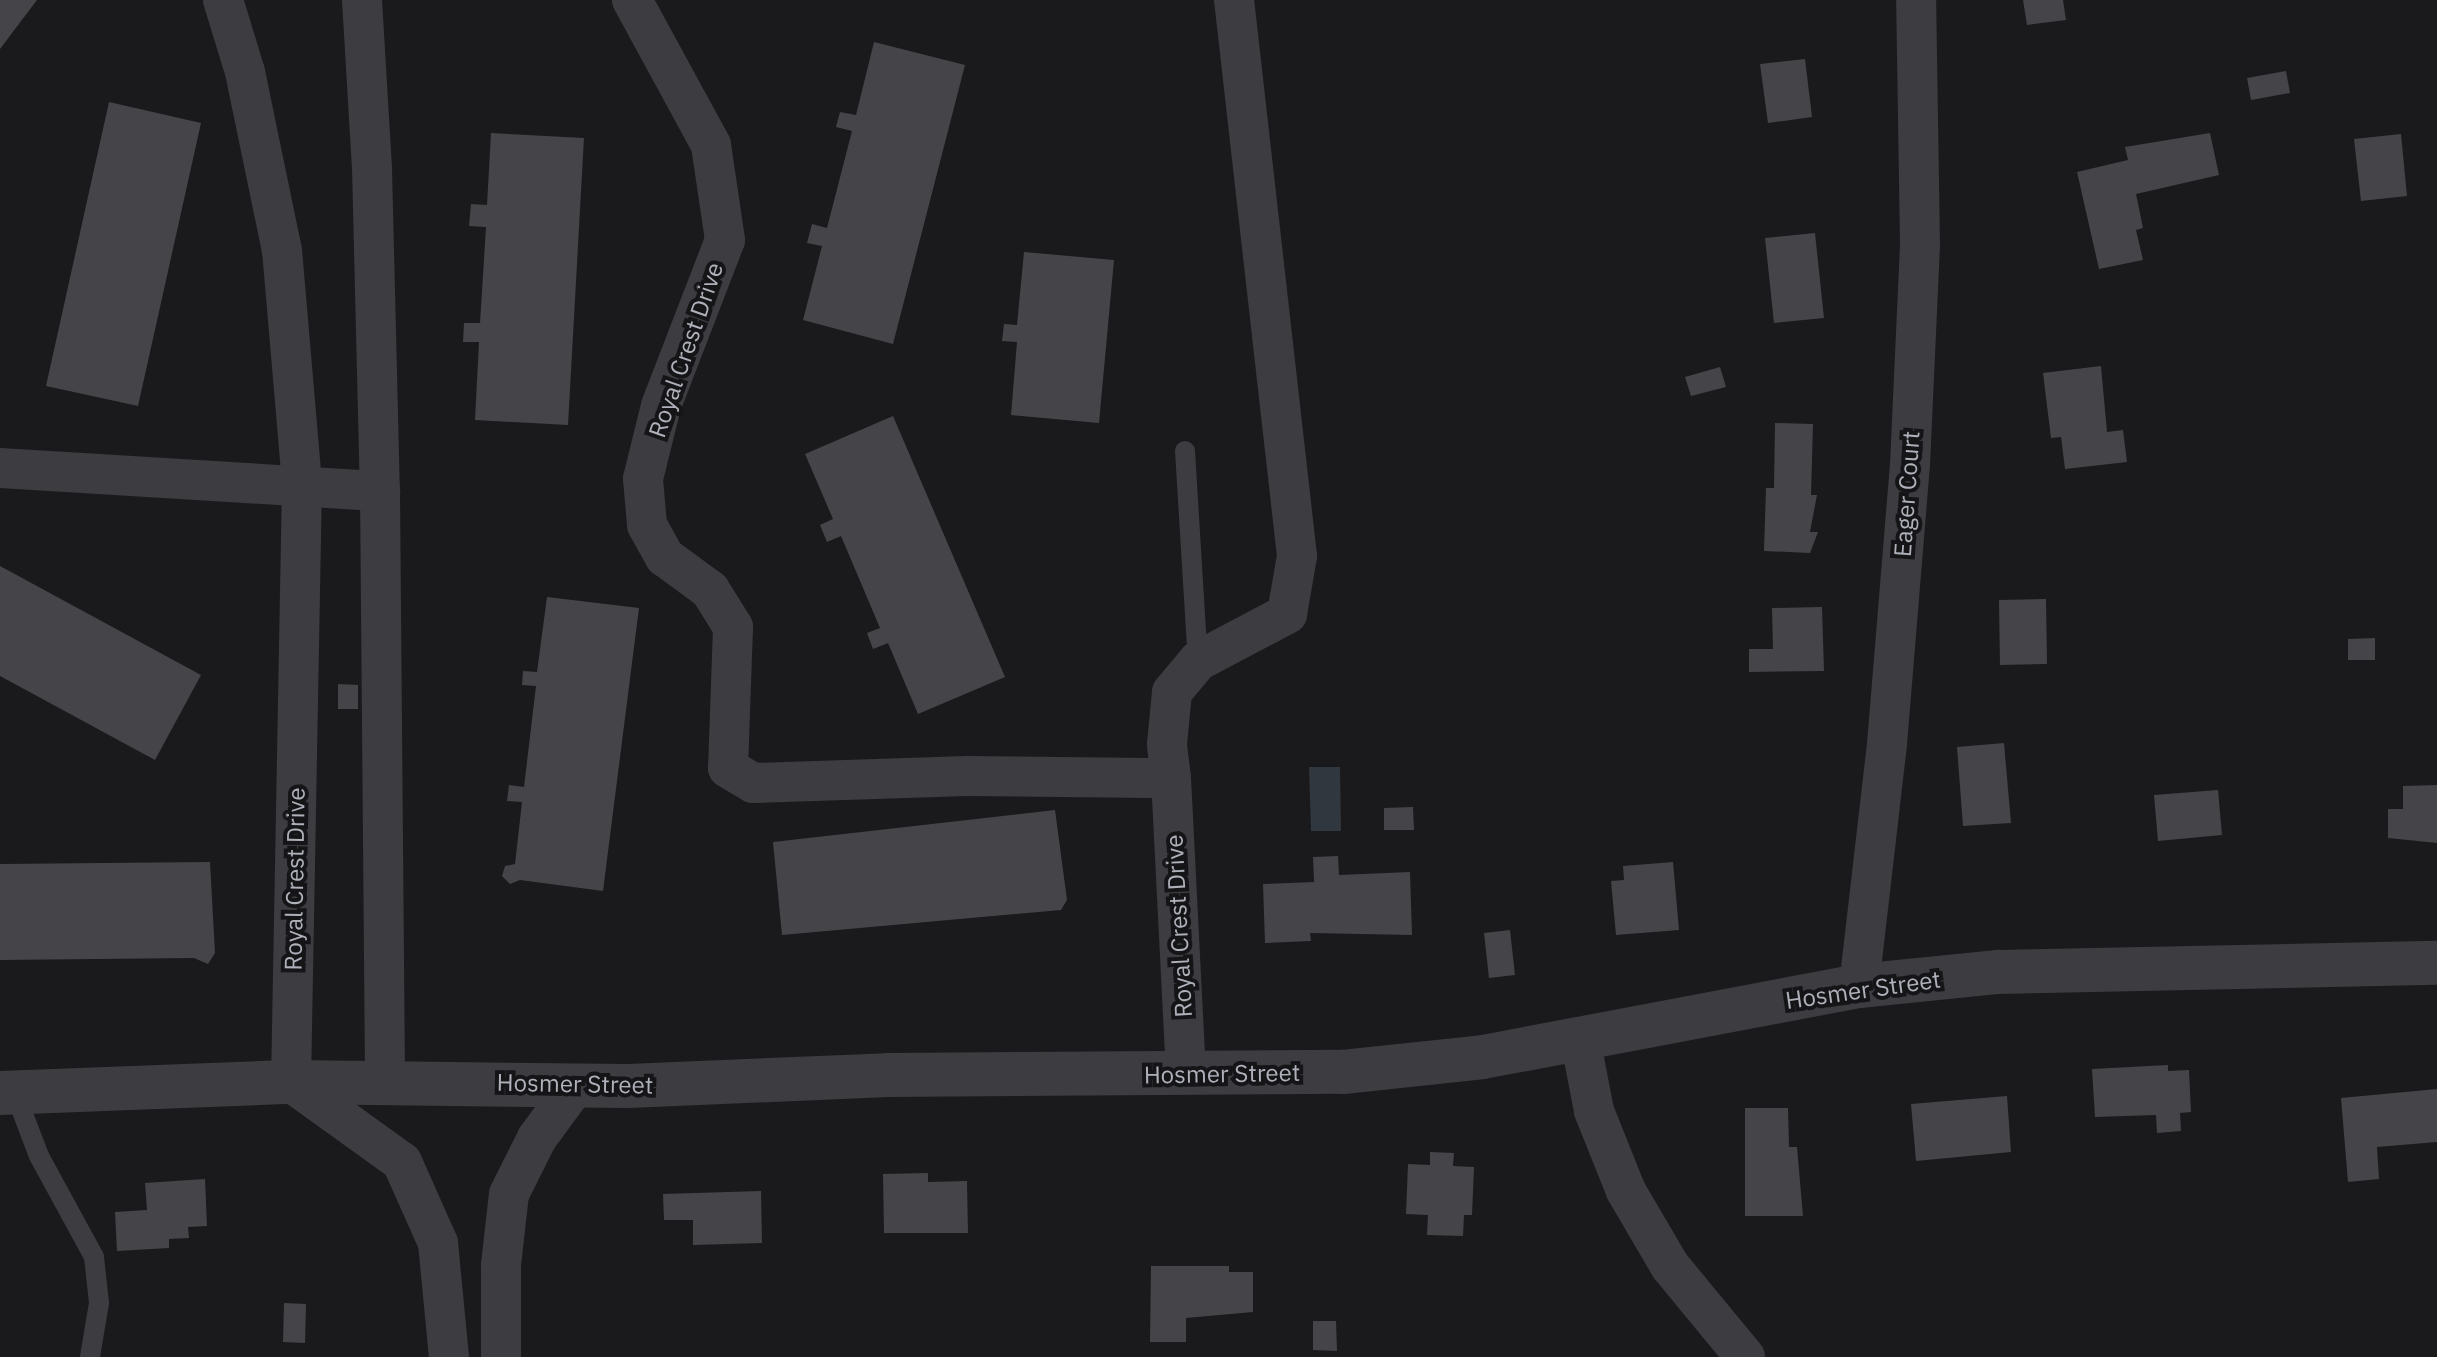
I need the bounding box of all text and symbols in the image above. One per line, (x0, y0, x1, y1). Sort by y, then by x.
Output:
street label: Royal Crest Drive (643, 259, 729, 441)
street label: Eager Court (1888, 430, 1926, 558)
street label: Royal Crest Drive (279, 787, 311, 971)
street label: Royal Crest Drive (1160, 834, 1198, 1018)
street label: Hosmer Street (1783, 965, 1943, 1015)
street label: Hosmer Street (1143, 1058, 1301, 1090)
street label: Hosmer Street (496, 1068, 654, 1100)

